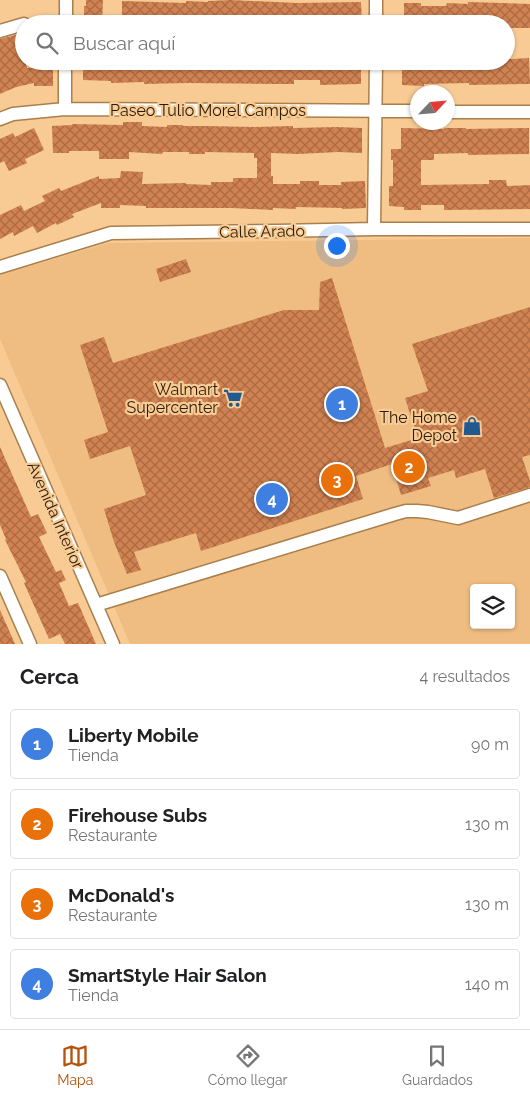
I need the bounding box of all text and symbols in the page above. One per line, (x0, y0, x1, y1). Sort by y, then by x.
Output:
search box (15, 15, 515, 70)
icon: search (33, 29, 61, 57)
text: Buscar aquí (73, 32, 175, 54)
north arrow (410, 85, 455, 130)
street label: Paseo Tulio Morel Campos (110, 101, 306, 120)
street label: Calle Arado (219, 221, 305, 242)
your location (324, 233, 350, 259)
place label: Walmart Supercenter (127, 380, 219, 417)
pin: 1 (326, 385, 358, 423)
supermarket icon: Walmart Supercenter (222, 387, 244, 409)
place label: The Home Depot (379, 408, 458, 445)
shop icon: The Home Depot (461, 415, 483, 437)
pin: 2 (393, 448, 425, 486)
street label: Avenida Interior (23, 459, 88, 572)
pin: 3 (321, 461, 353, 499)
pin: 4 (256, 480, 288, 518)
map controls (470, 584, 515, 629)
button: layers (470, 584, 515, 629)
text: Cerca (20, 664, 79, 689)
text: 4 resultados (420, 667, 510, 686)
text: Liberty Mobile (68, 724, 199, 746)
text: 1 (33, 735, 41, 754)
text: 90 m (471, 735, 509, 754)
text: Tienda (68, 746, 119, 765)
text: Firehouse Subs (68, 804, 207, 826)
text: 2 (32, 815, 42, 834)
text: 130 m (465, 815, 509, 834)
text: Restaurante (68, 826, 157, 845)
text: McDonald's (68, 884, 174, 906)
text: 3 (33, 895, 41, 914)
text: 130 m (465, 895, 509, 914)
text: Restaurante (68, 906, 157, 925)
text: SmartStyle Hair Salon (68, 964, 267, 986)
text: 4 (32, 975, 42, 994)
text: 140 m (465, 975, 509, 994)
text: Tienda (68, 986, 119, 1005)
tab: Mapa (57, 1042, 93, 1088)
tab: Cómo llegar (208, 1042, 288, 1088)
tab: Guardados (402, 1042, 473, 1088)

